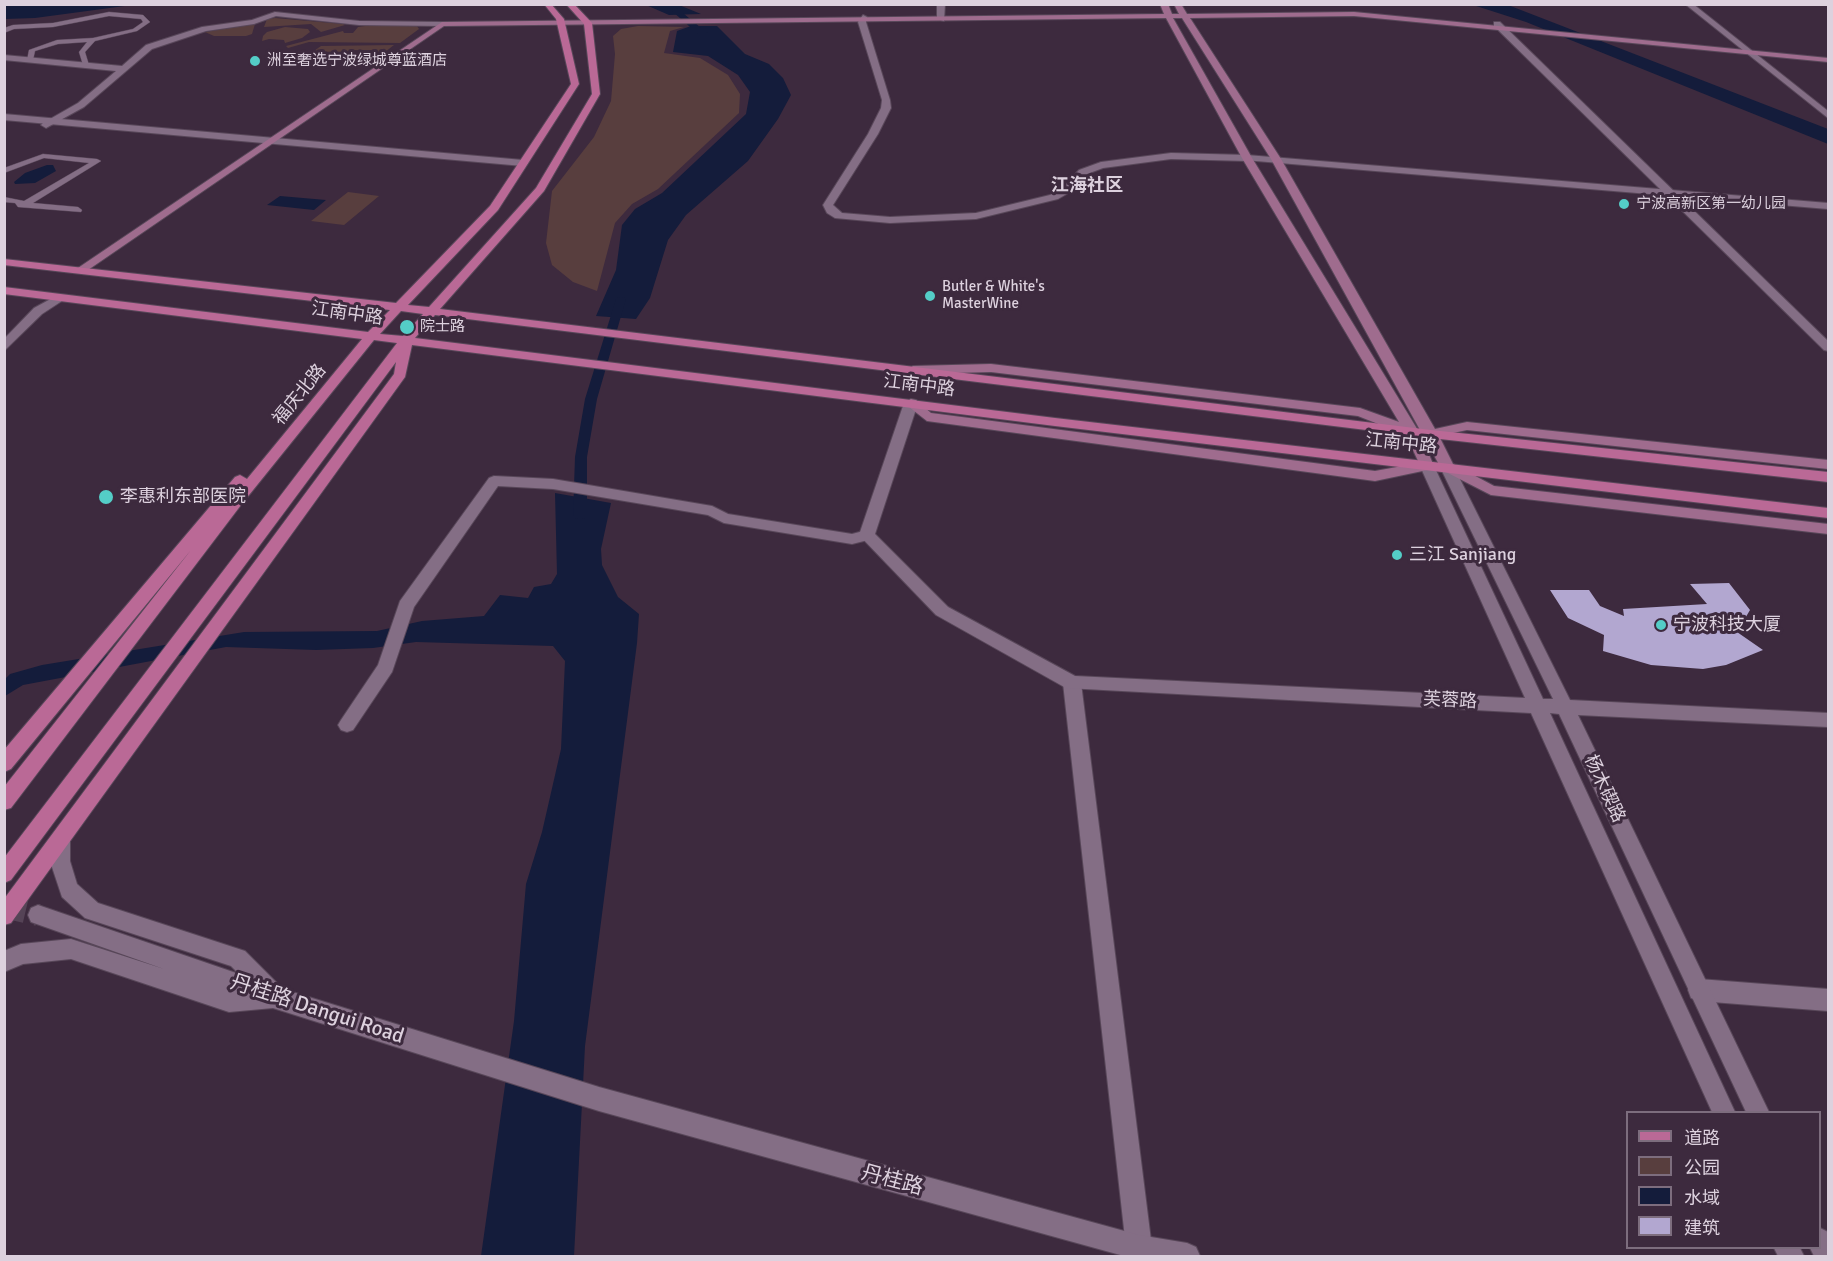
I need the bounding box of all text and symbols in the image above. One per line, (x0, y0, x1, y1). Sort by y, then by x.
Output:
place label: 洲至奢选宁波绿城尊蓝酒店 (267, 52, 447, 70)
marker: 洲至奢选宁波绿城尊蓝酒店 (248, 54, 262, 68)
district label: 江海社区 (1051, 175, 1123, 197)
place label: 宁波高新区第一幼儿园 (1636, 195, 1786, 213)
marker: 宁波高新区第一幼儿园 (1617, 197, 1631, 211)
place label: Butler & White's MasterWine (942, 278, 1045, 313)
marker: Butler & White's MasterWine (923, 289, 937, 303)
street label: 江南中路 (310, 298, 384, 330)
marker: 院士路 (398, 318, 416, 336)
place label: 院士路 (420, 318, 465, 336)
street label: 福庆北路 (269, 360, 331, 430)
street label: 江南中路 (882, 371, 956, 401)
street label: 江南中路 (1364, 429, 1438, 459)
place label: 李惠利东部医院 (120, 486, 246, 508)
marker: 李惠利东部医院 (97, 488, 115, 506)
place label: 三江 Sanjiang (1409, 544, 1516, 566)
marker: 三江 Sanjiang (1390, 548, 1404, 562)
place label: 宁波科技大厦 (1673, 614, 1781, 636)
marker: 宁波科技大厦 (1654, 618, 1668, 632)
street label: 芙蓉路 (1422, 689, 1478, 713)
street label: 杨木碶路 (1579, 752, 1629, 826)
street label: 丹桂路 Dangui Road (227, 970, 407, 1050)
legend (1626, 1111, 1821, 1249)
text: 道路 (1684, 1127, 1720, 1149)
text: 公园 (1684, 1157, 1720, 1179)
street label: 丹桂路 (858, 1161, 926, 1201)
text: 水域 (1684, 1187, 1720, 1209)
text: 建筑 (1684, 1217, 1720, 1239)

